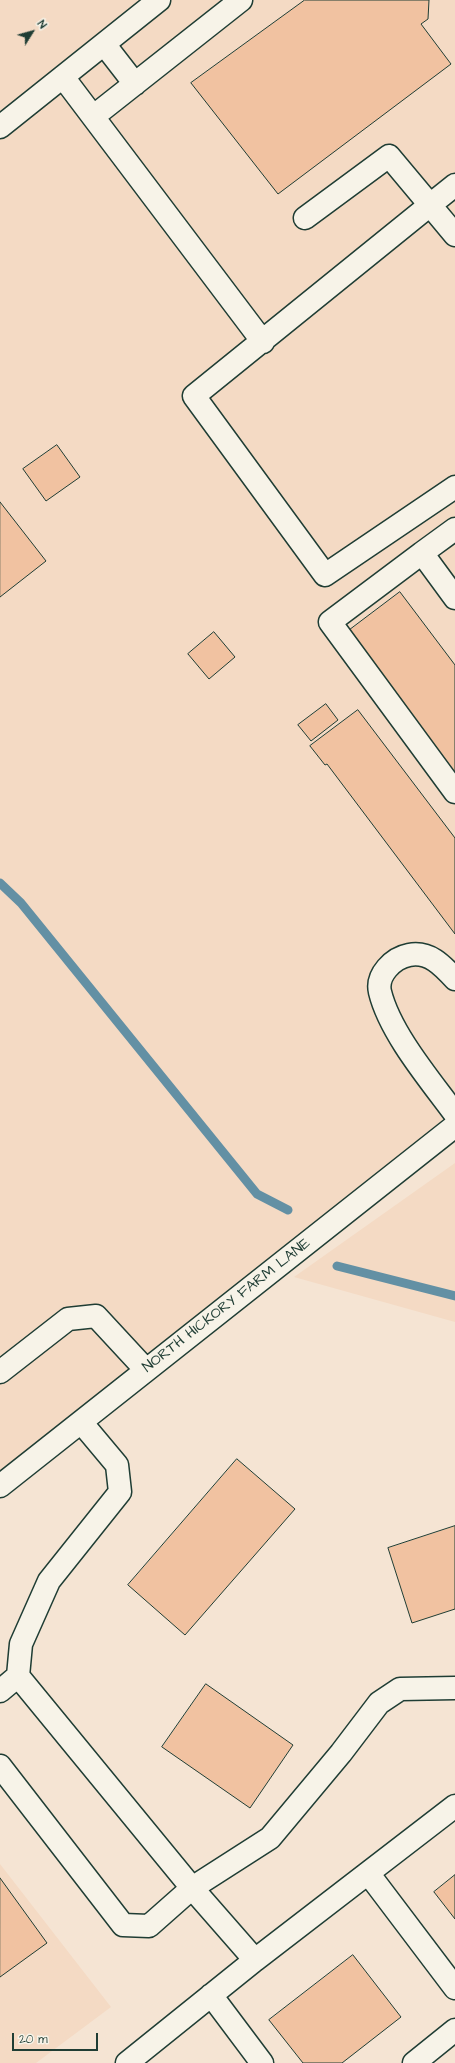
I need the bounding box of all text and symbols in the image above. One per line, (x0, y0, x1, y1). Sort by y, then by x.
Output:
north arrow (12, 12, 52, 52)
text: N (34, 17, 50, 32)
street label: NORTH HICKORY FARM LANE (140, 1235, 314, 1377)
scale bar (14, 2025, 100, 2051)
text: 20 m (19, 2031, 48, 2048)

